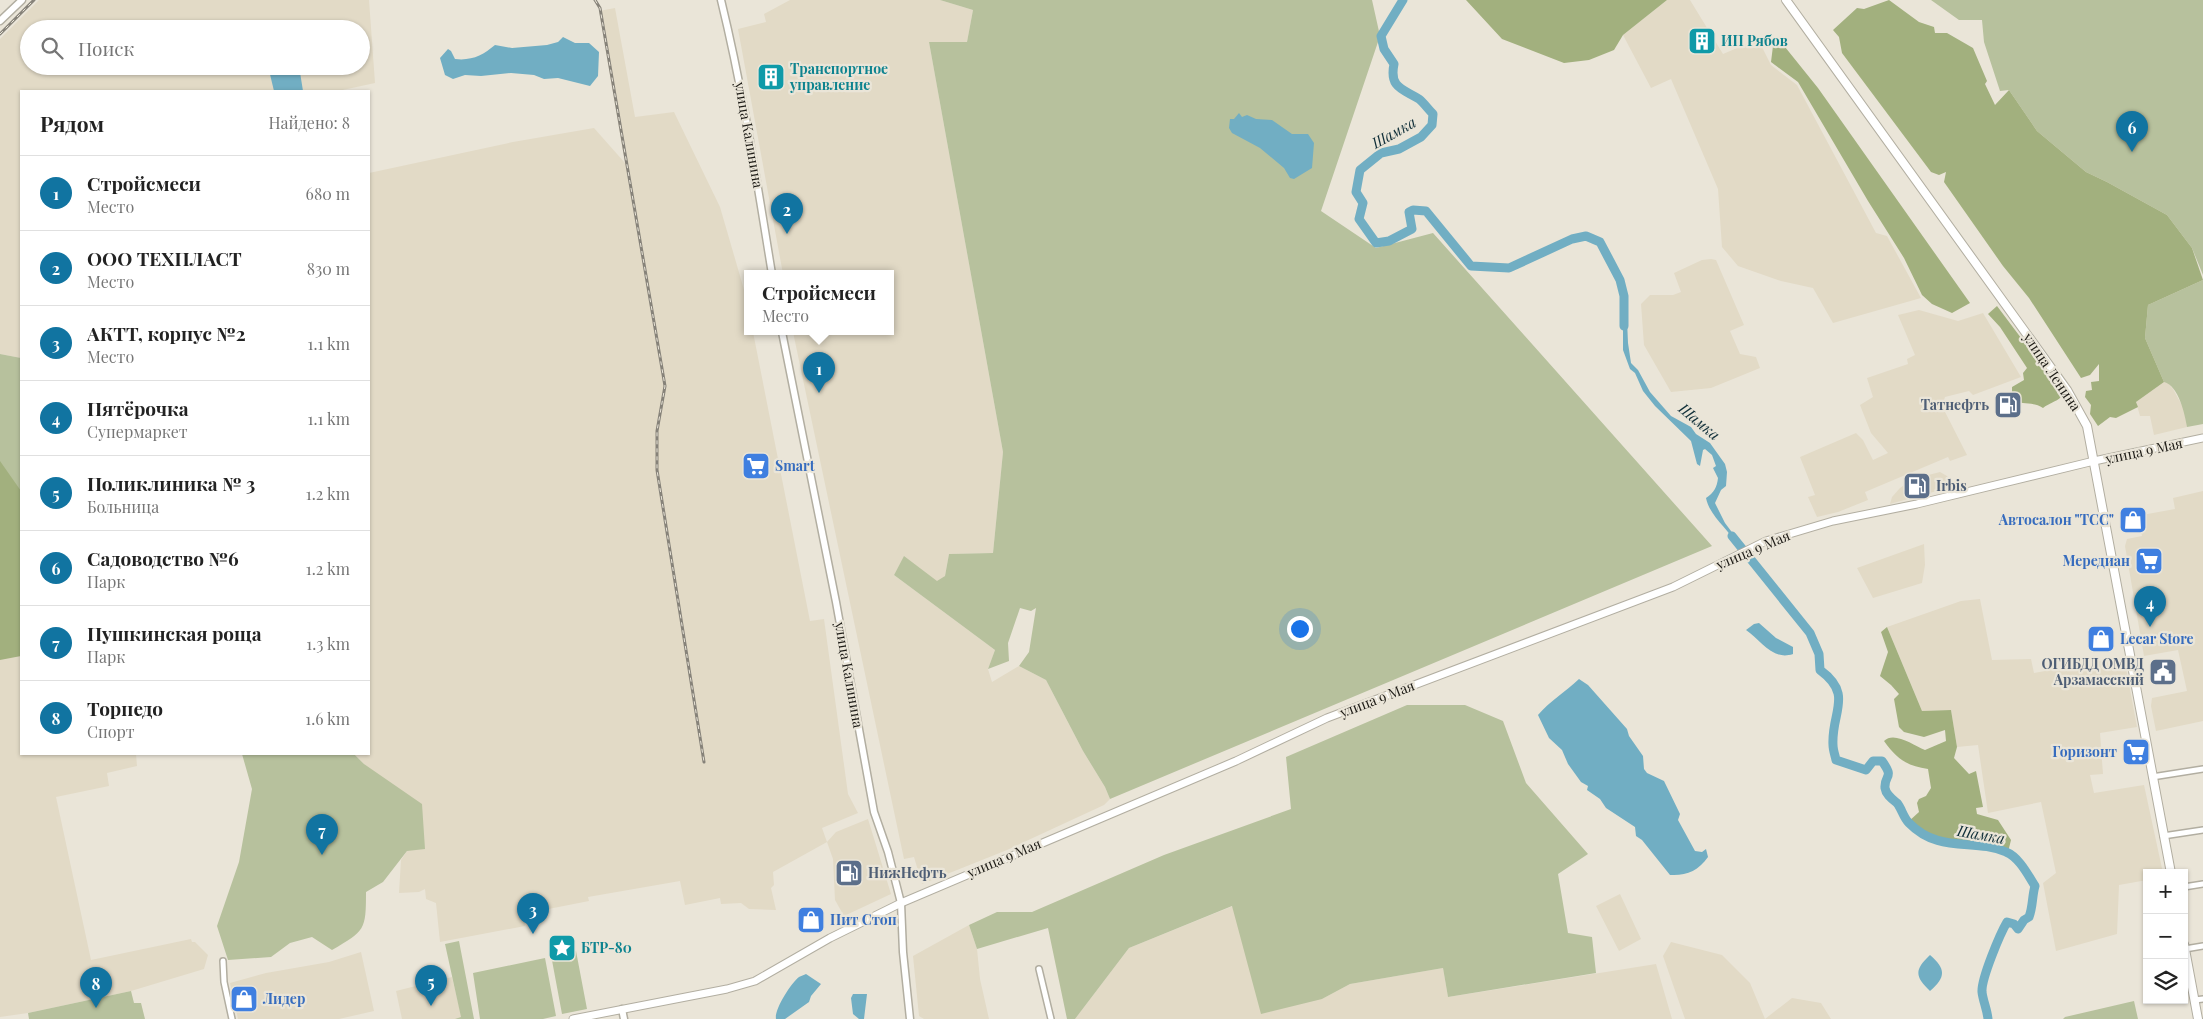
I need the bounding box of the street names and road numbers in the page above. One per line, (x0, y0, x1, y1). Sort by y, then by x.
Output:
street label: улица Калинина (731, 79, 768, 189)
street label: улица Ленина (2019, 328, 2086, 415)
street label: улица 9 Мая (2103, 433, 2185, 468)
street label: улица 9 Мая (1712, 525, 1793, 574)
street label: улица Калинина (831, 619, 868, 729)
street label: улица 9 Мая (1336, 675, 1417, 722)
street label: улица 9 Мая (963, 833, 1044, 882)

